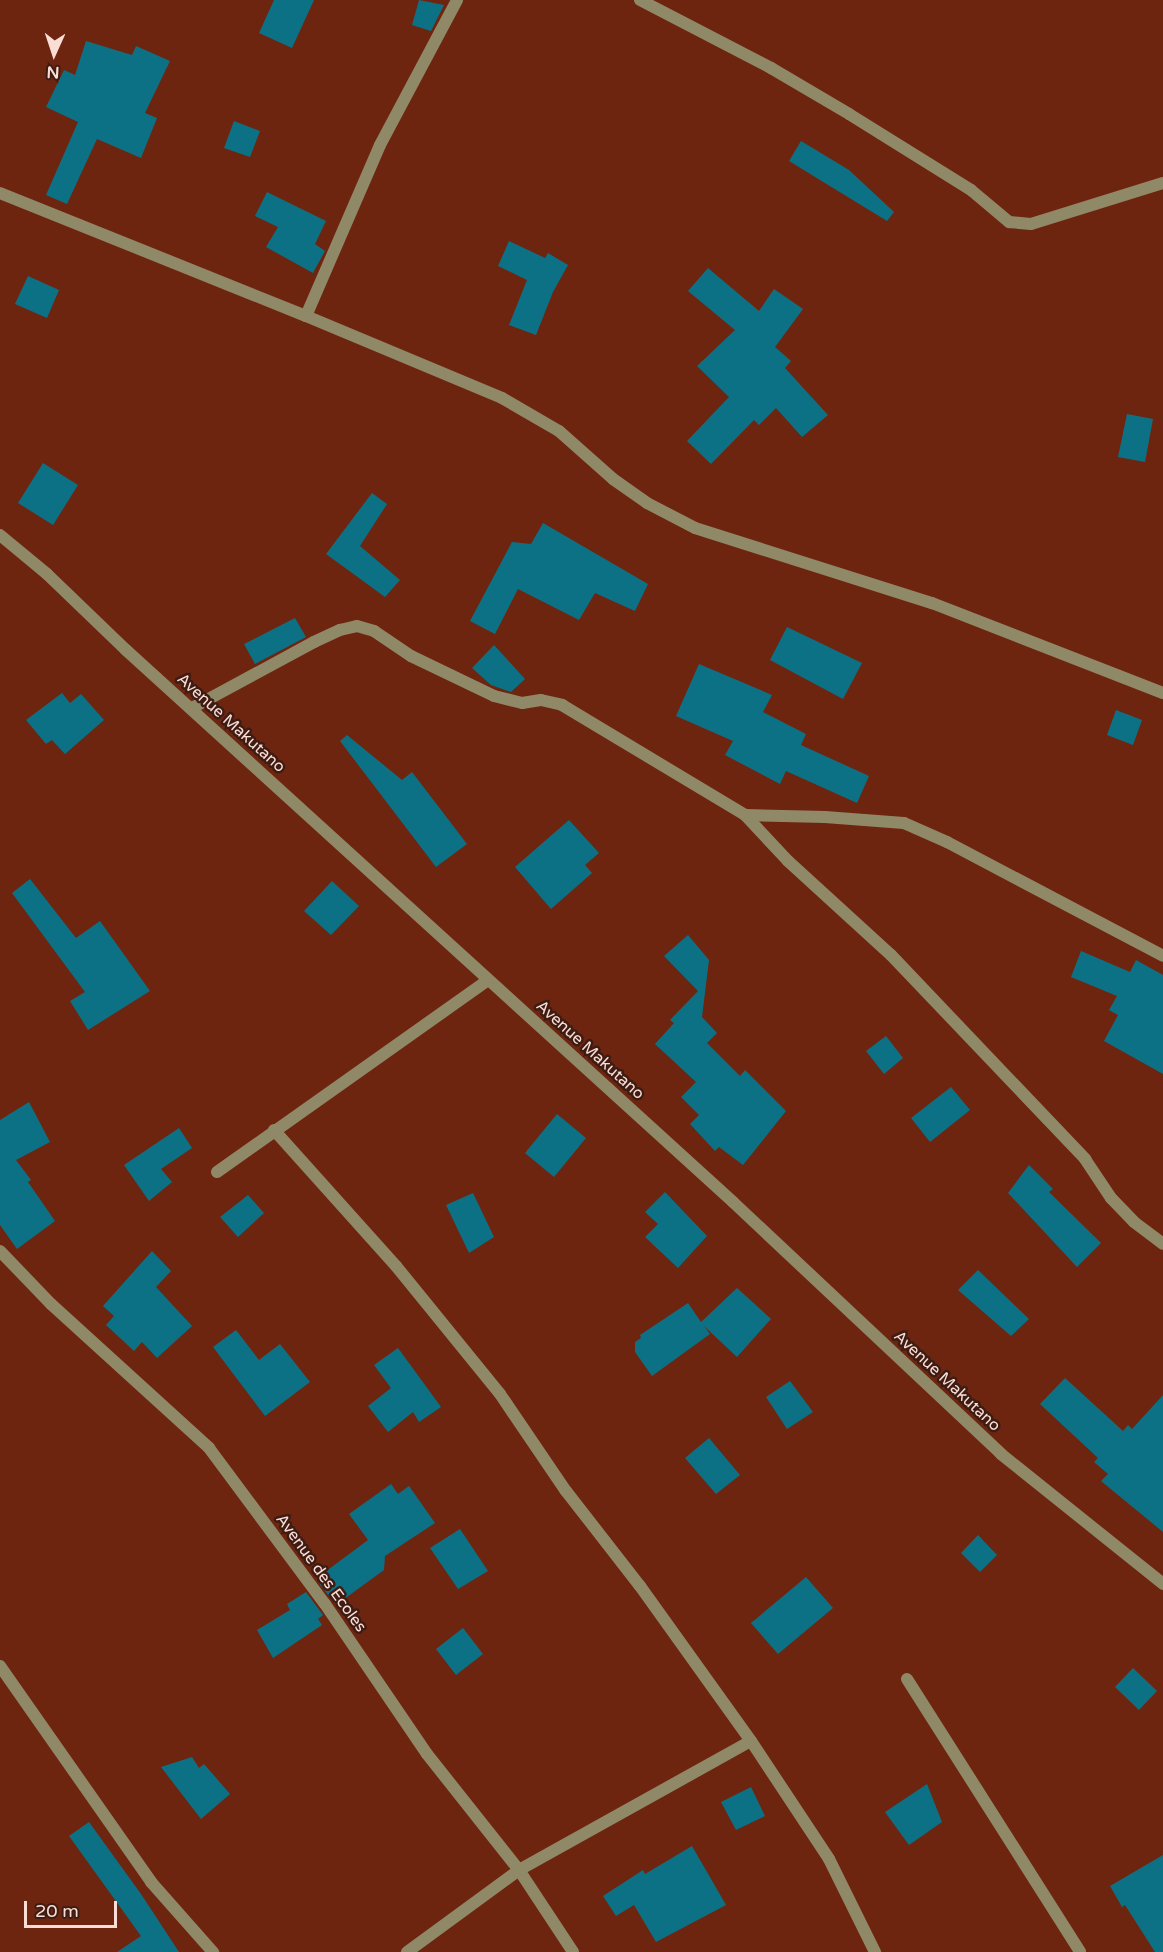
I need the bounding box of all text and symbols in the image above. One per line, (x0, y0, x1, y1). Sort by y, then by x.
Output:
north arrow (24, 24, 84, 84)
text: N (46, 62, 60, 82)
street label: Avenue Makutano (173, 669, 289, 777)
street label: Avenue Makutano (532, 996, 648, 1104)
street label: Avenue Makutano (890, 1327, 1004, 1435)
street label: Avenue des Ecoles (272, 1510, 370, 1636)
scale bar (27, 1889, 120, 1927)
text: 20 m (35, 1900, 79, 1922)

